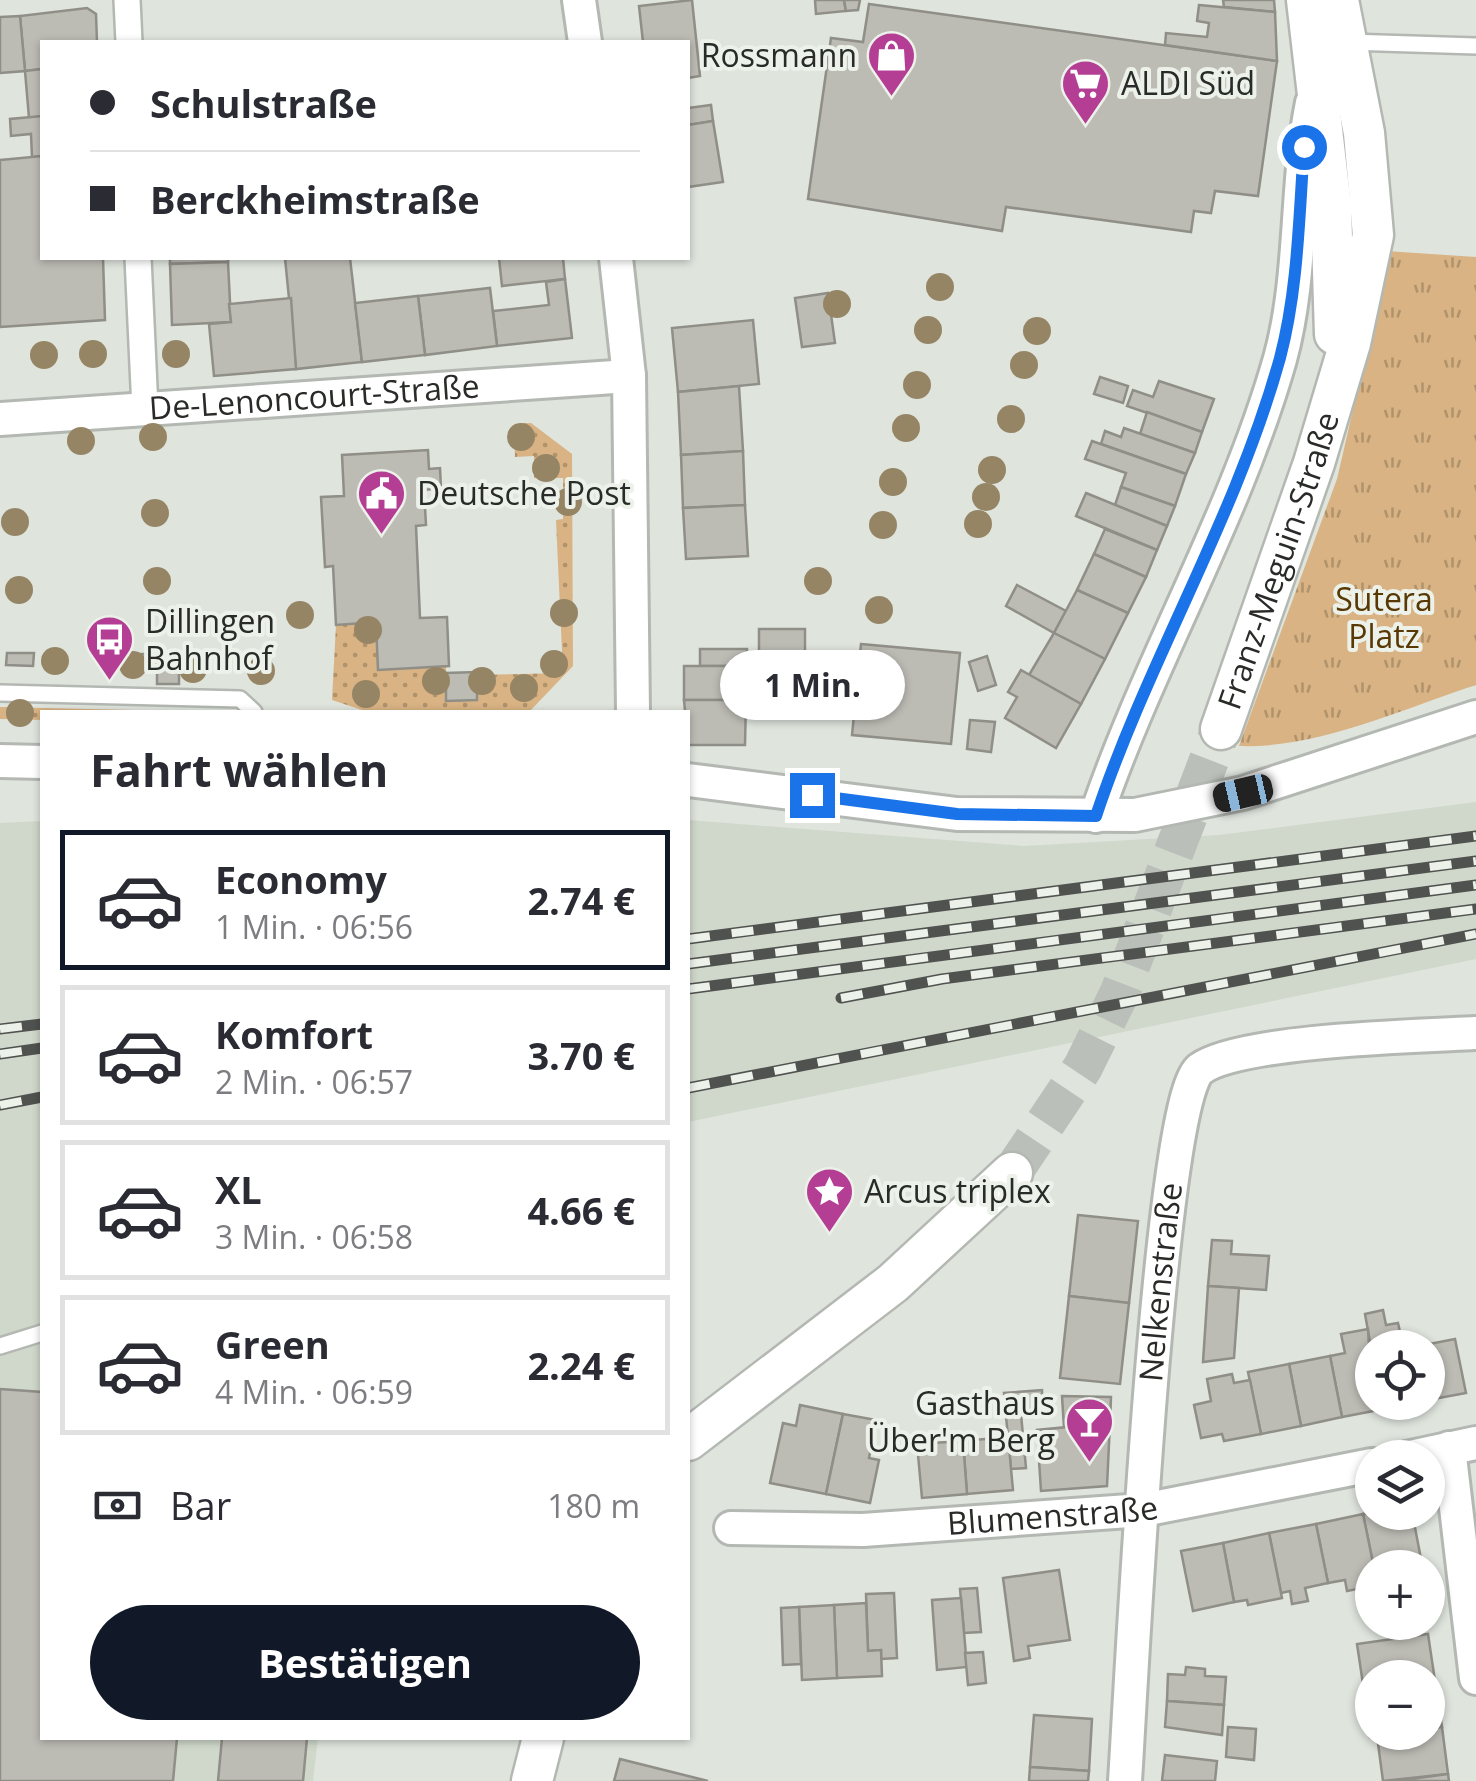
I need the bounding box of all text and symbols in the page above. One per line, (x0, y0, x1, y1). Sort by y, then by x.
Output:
shop icon: Rossmann (866, 30, 918, 98)
place label: Rossmann (701, 33, 857, 76)
supermarket icon: ALDI Süd (1060, 58, 1112, 126)
place label: ALDI Süd (1121, 61, 1255, 104)
text: Schulstraße (150, 77, 377, 129)
route start (1282, 125, 1327, 170)
text: Berckheimstraße (150, 173, 480, 225)
street label: De-Lenoncourt-Straße (147, 363, 481, 429)
street label: Franz-Meguin-Straße (1207, 407, 1348, 715)
public building icon: Deutsche Post (356, 468, 408, 536)
place label: Deutsche Post (417, 471, 631, 514)
park label: Sutera Platz (1335, 577, 1433, 657)
place label: Dillingen Bahnhof (145, 599, 275, 679)
bus stop icon: Dillingen Bahnhof (84, 614, 136, 682)
callout: 1 Min. (720, 650, 904, 720)
text: 1 Min. (764, 663, 861, 706)
text: Fahrt wählen (90, 739, 388, 800)
car (1210, 772, 1276, 814)
route end (790, 773, 835, 818)
text: Economy (215, 853, 387, 905)
icon: car (95, 855, 185, 945)
text: 2.74 € (527, 874, 635, 926)
text: 1 Min. · 06:56 (215, 905, 413, 948)
text: Komfort (215, 1008, 373, 1060)
icon: car (95, 1010, 185, 1100)
text: 3.70 € (527, 1029, 635, 1081)
text: 2 Min. · 06:57 (215, 1060, 413, 1103)
text: XL (215, 1163, 262, 1215)
icon: car (95, 1165, 185, 1255)
place icon: Arcus triplex (803, 1166, 855, 1234)
place label: Arcus triplex (864, 1169, 1051, 1212)
street label: Nelkenstraße (1128, 1180, 1191, 1383)
text: 4.66 € (527, 1184, 635, 1236)
text: 3 Min. · 06:58 (215, 1215, 413, 1258)
text: Green (215, 1318, 330, 1370)
icon: car (95, 1320, 185, 1410)
map controls (1355, 1330, 1445, 1750)
button: locate (1355, 1330, 1445, 1420)
text: 2.24 € (527, 1339, 635, 1391)
text: 4 Min. · 06:59 (215, 1370, 413, 1413)
place label: Gasthaus Über'm Berg (867, 1381, 1055, 1461)
bar icon: Gasthaus Über'm Berg (1064, 1396, 1116, 1464)
button: layers (1355, 1440, 1445, 1530)
icon: cash (90, 1478, 145, 1533)
text: Bar (170, 1479, 231, 1531)
text: 180 m (547, 1484, 640, 1527)
street label: Blumenstraße (946, 1485, 1161, 1544)
button: + (1355, 1550, 1445, 1640)
button: Bestätigen (90, 1605, 640, 1720)
button: − (1355, 1660, 1445, 1750)

